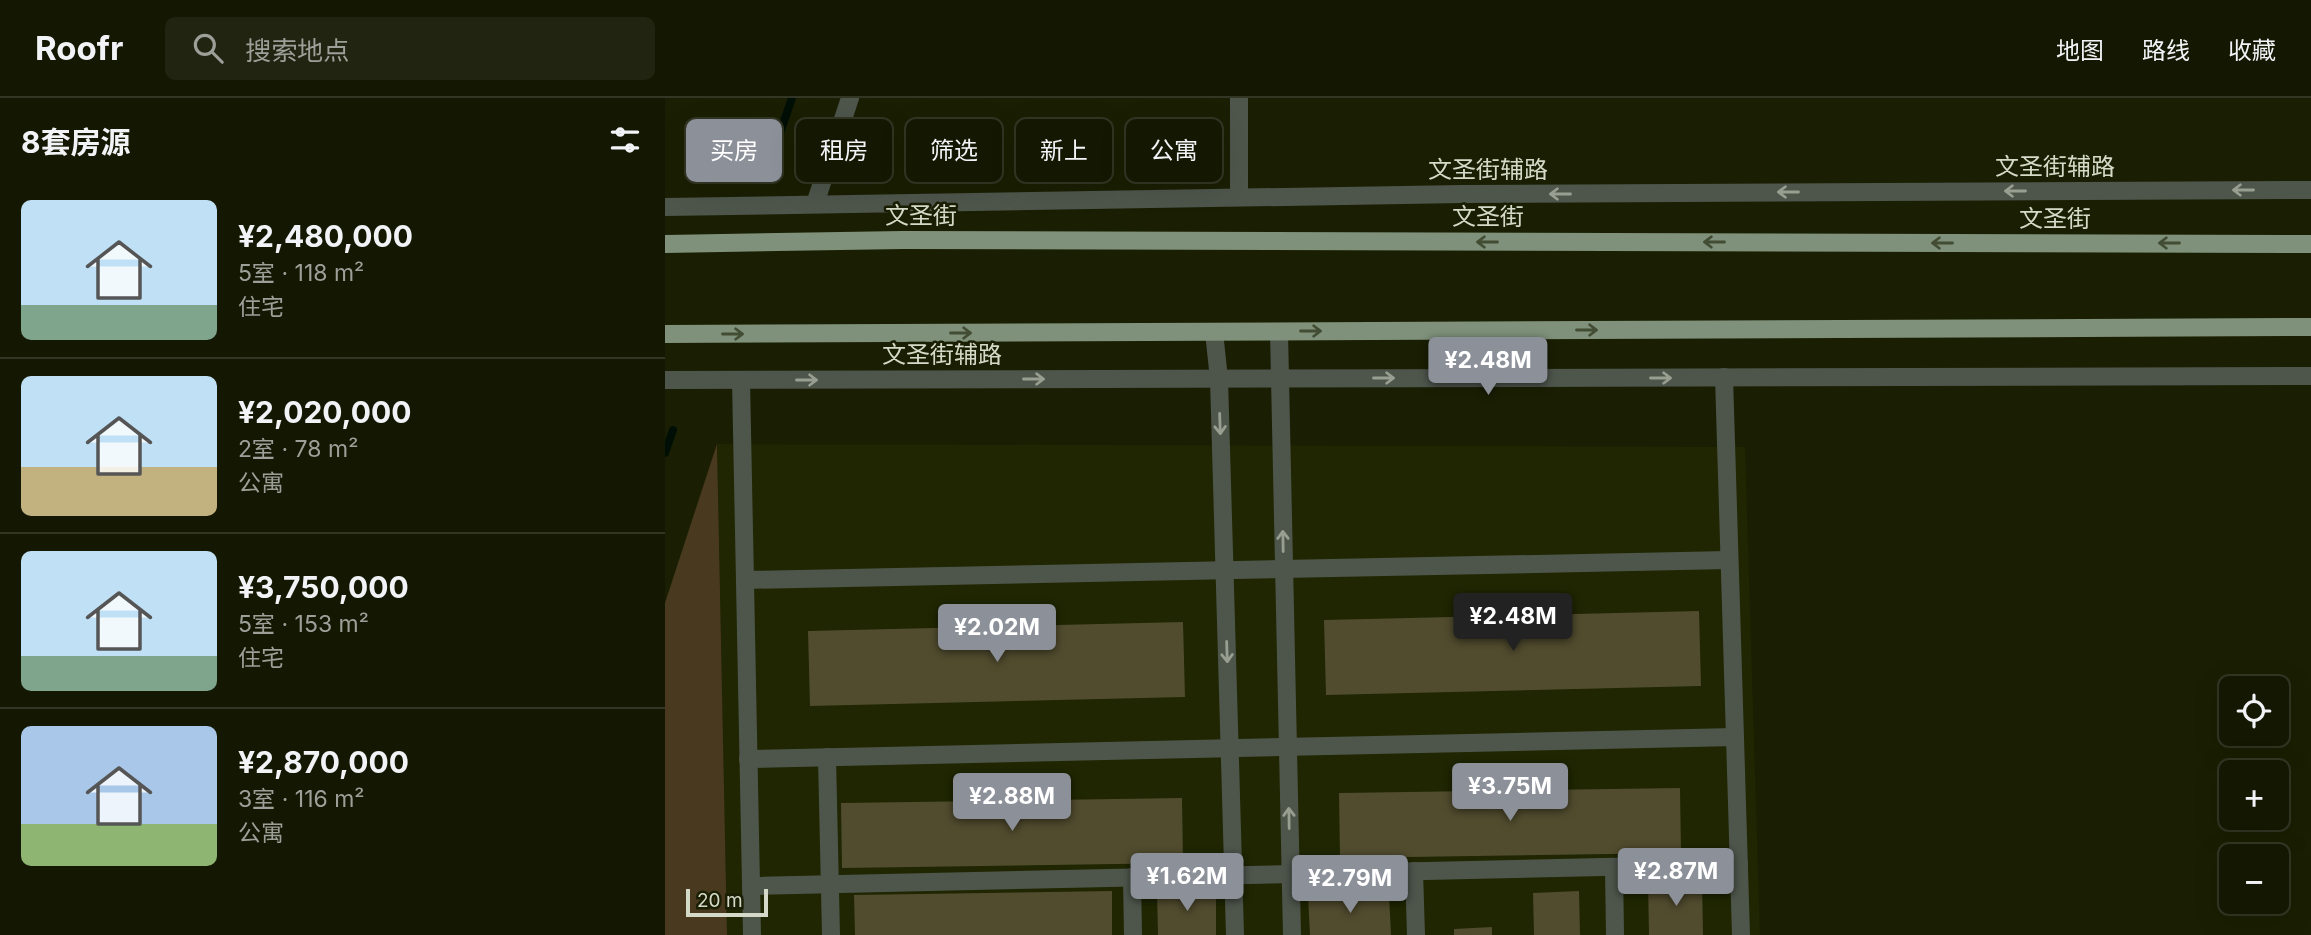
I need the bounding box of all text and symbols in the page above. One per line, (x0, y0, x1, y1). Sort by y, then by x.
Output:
search box (165, 17, 655, 80)
text: Roofr (35, 28, 123, 68)
icon: search (189, 29, 227, 67)
text: 搜索地点 (245, 35, 349, 66)
text: 地图 (2056, 36, 2104, 65)
text: 路线 (2142, 36, 2190, 65)
text: 收藏 (2228, 36, 2276, 65)
chip: 买房 (686, 119, 782, 182)
chip: 租房 (796, 119, 892, 182)
chip: 筛选 (906, 119, 1002, 182)
chip: 新上 (1016, 119, 1112, 182)
chip: 公寓 (1126, 119, 1222, 182)
icon: filters (606, 121, 644, 159)
text: 8套房源 (21, 124, 131, 160)
street label: 文圣街辅路 (1995, 152, 2115, 181)
street label: 文圣街辅路 (1428, 155, 1548, 184)
one-way arrow (2232, 183, 2255, 197)
one-way arrow (2004, 184, 2027, 198)
one-way arrow (1777, 186, 1800, 199)
one-way arrow (1549, 187, 1572, 201)
street label: 文圣街 (885, 201, 957, 230)
street label: 文圣街 (1452, 202, 1524, 231)
street label: 文圣街 (2019, 204, 2091, 233)
text: ¥2,480,000 (238, 218, 413, 254)
icon: home (77, 228, 161, 312)
one-way arrow (1476, 235, 1499, 249)
one-way arrow (1703, 235, 1726, 249)
one-way arrow (1931, 236, 1954, 250)
one-way arrow (2158, 236, 2181, 250)
text: 5室 · 118 m² (238, 259, 364, 287)
text: 住宅 (238, 293, 284, 321)
one-way arrow (1575, 323, 1598, 337)
one-way arrow (1299, 324, 1322, 338)
one-way arrow (949, 326, 972, 340)
one-way arrow (721, 327, 744, 341)
pin: ¥2.48M (1431, 338, 1545, 397)
street label: 文圣街辅路 (882, 340, 1002, 369)
text: ¥2.48M (1444, 346, 1532, 374)
one-way arrow (1372, 371, 1395, 385)
one-way arrow (1649, 371, 1672, 385)
one-way arrow (1022, 372, 1045, 386)
one-way arrow (795, 373, 818, 387)
text: ¥2,020,000 (238, 394, 411, 430)
icon: home (77, 404, 161, 488)
one-way arrow (1214, 413, 1227, 436)
text: 2室 · 78 m² (238, 435, 358, 463)
text: 公寓 (238, 469, 284, 497)
one-way arrow (1276, 530, 1289, 553)
text: ¥3,750,000 (238, 569, 409, 605)
icon: home (77, 579, 161, 663)
pin: ¥2.48M (1456, 594, 1570, 653)
text: ¥2.48M (1469, 602, 1557, 630)
pin: ¥2.02M (940, 604, 1054, 664)
text: 5室 · 153 m² (238, 610, 369, 638)
text: ¥2.02M (954, 613, 1040, 641)
one-way arrow (1220, 640, 1234, 663)
text: 住宅 (238, 644, 284, 672)
map controls (2219, 676, 2289, 914)
button: locate (2219, 676, 2289, 746)
text: ¥2,870,000 (238, 744, 409, 780)
icon: home (77, 754, 161, 838)
button: + (2219, 760, 2289, 830)
pin: ¥3.75M (1453, 764, 1567, 823)
text: ¥3.75M (1468, 772, 1552, 800)
pin: ¥2.88M (955, 774, 1069, 833)
text: ¥2.88M (969, 782, 1055, 810)
text: 3室 · 116 m² (238, 785, 365, 813)
one-way arrow (1283, 807, 1296, 830)
text: 公寓 (238, 819, 284, 847)
button: − (2219, 844, 2289, 914)
pin: ¥2.87M (1619, 848, 1733, 908)
pin: ¥1.62M (1130, 854, 1244, 913)
pin: ¥2.79M (1293, 856, 1407, 915)
text: ¥2.87M (1634, 857, 1718, 885)
text: ¥1.62M (1147, 862, 1227, 890)
text: ¥2.79M (1308, 864, 1392, 892)
scale bar (686, 886, 768, 918)
text: 20 m (697, 889, 743, 912)

